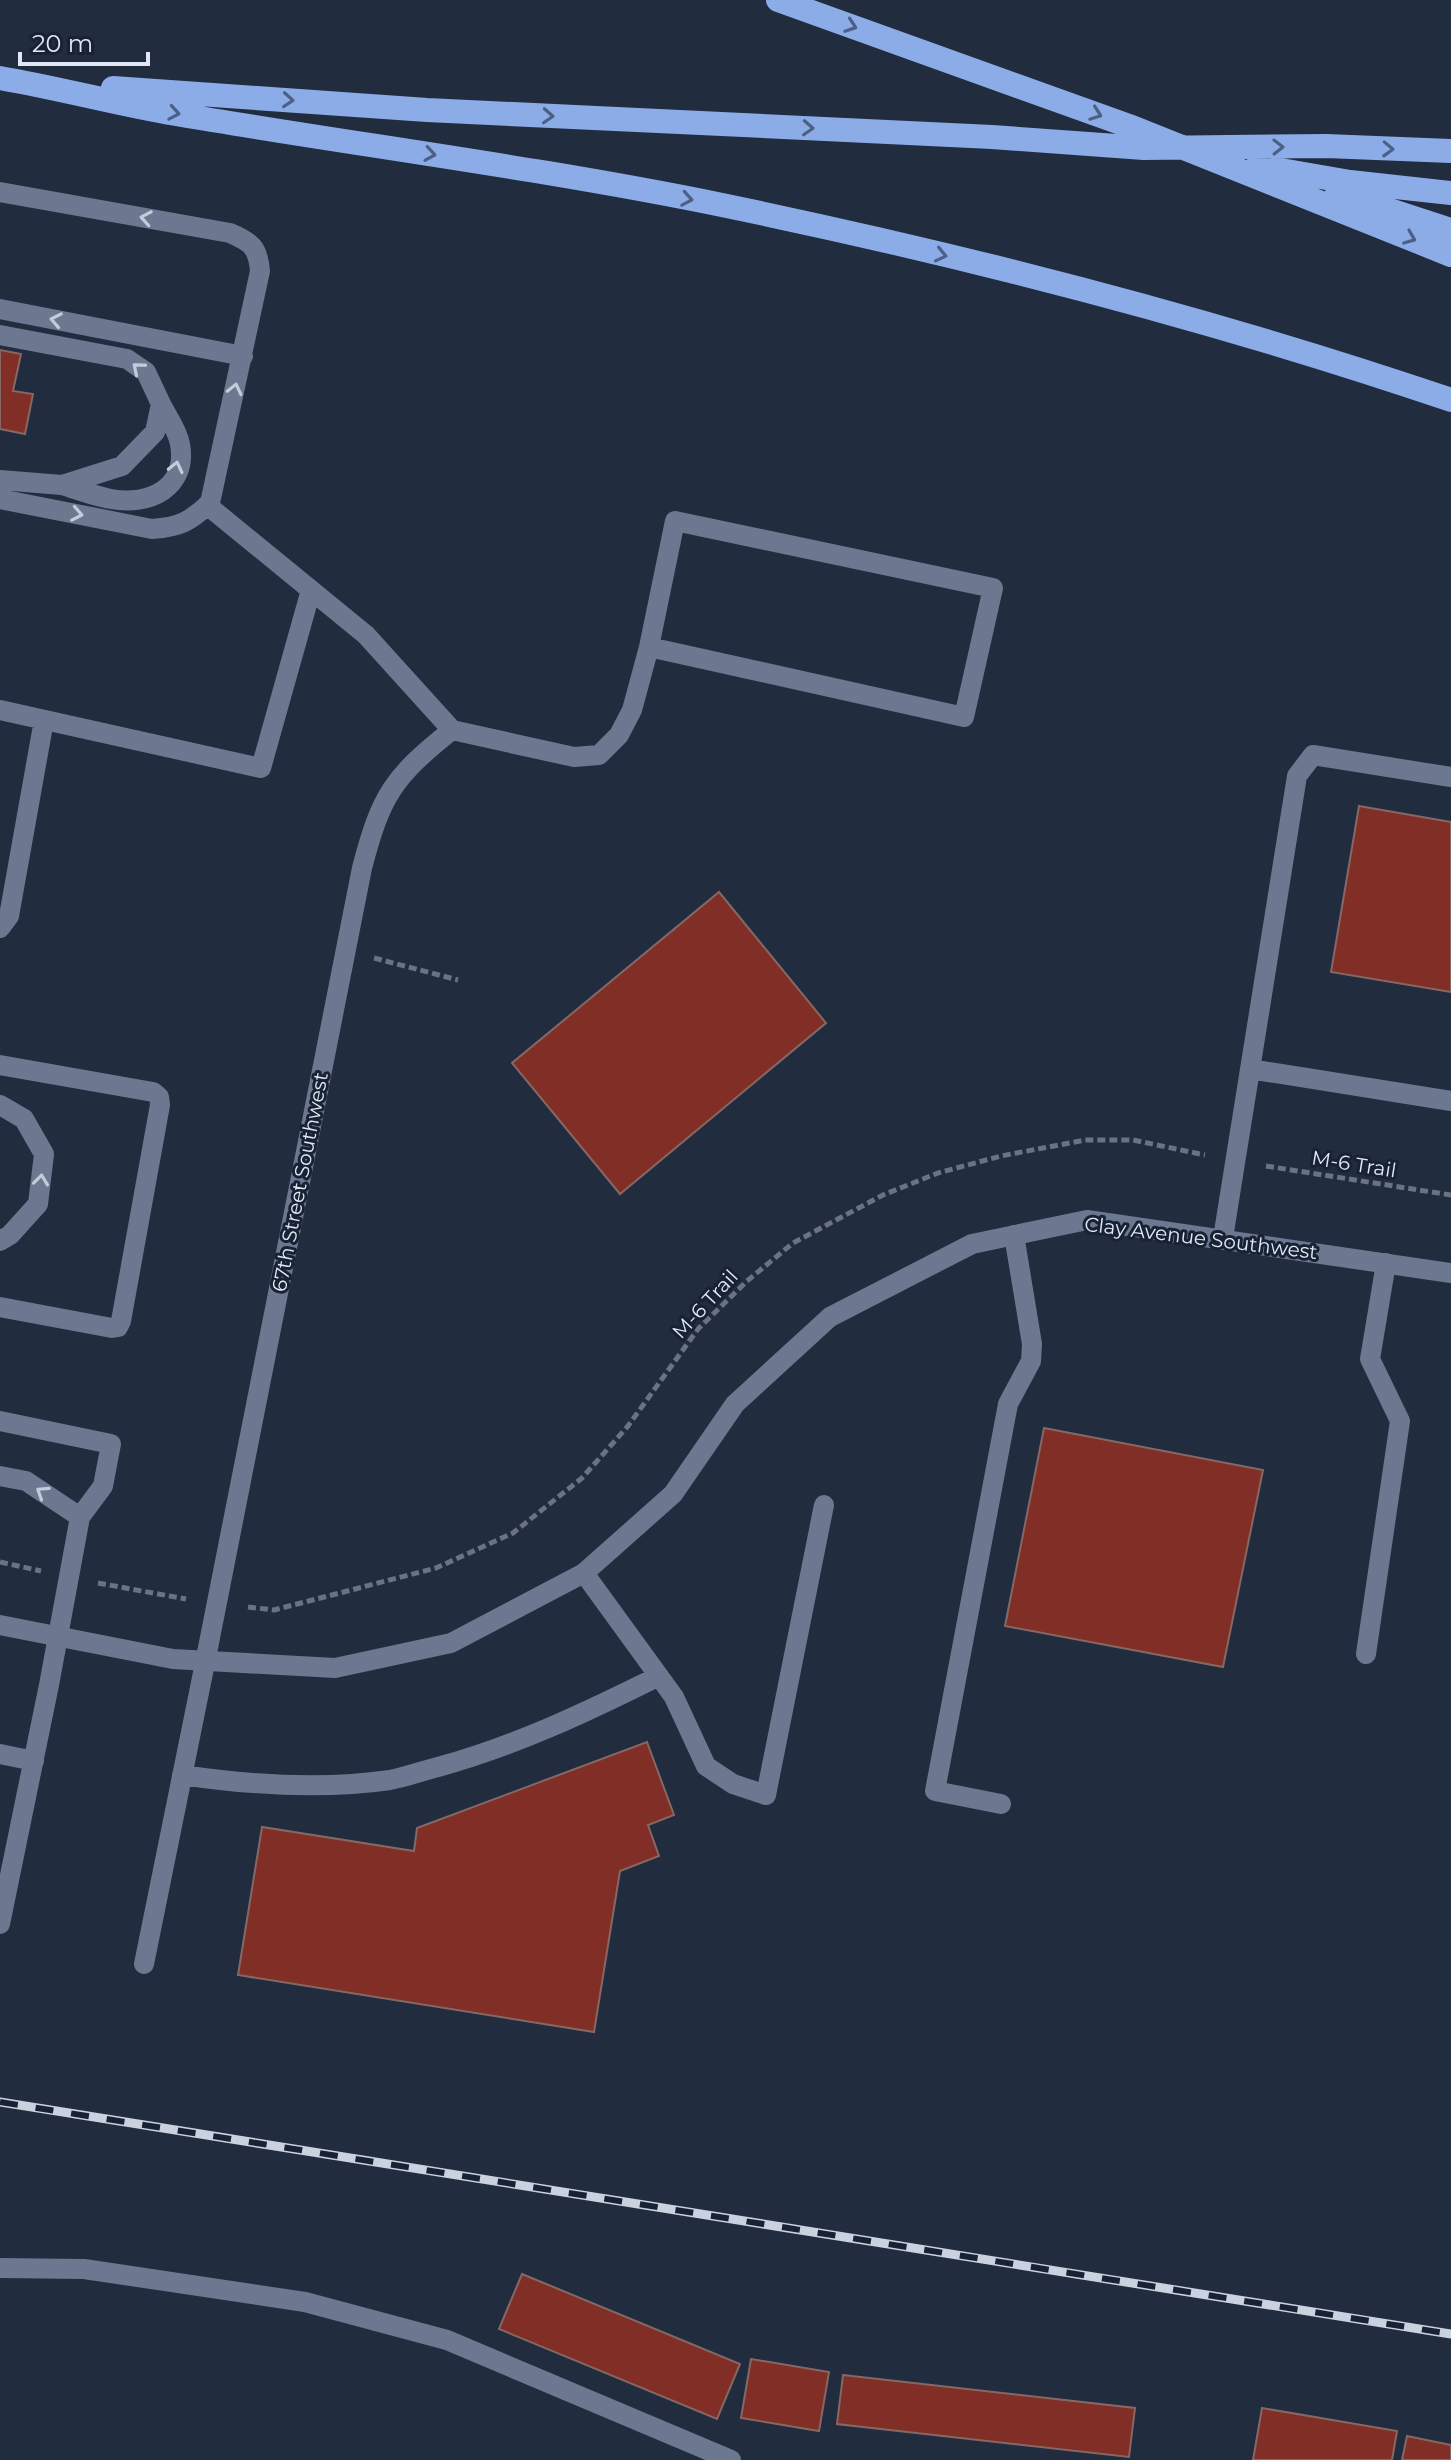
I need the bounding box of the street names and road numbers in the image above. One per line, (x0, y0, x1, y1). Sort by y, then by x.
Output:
street label: 67th Street Southwest (267, 1070, 333, 1294)
street label: M-6 Trail (1310, 1145, 1398, 1183)
street label: Clay Avenue Southwest (1083, 1212, 1319, 1264)
street label: M-6 Trail (667, 1265, 743, 1343)

